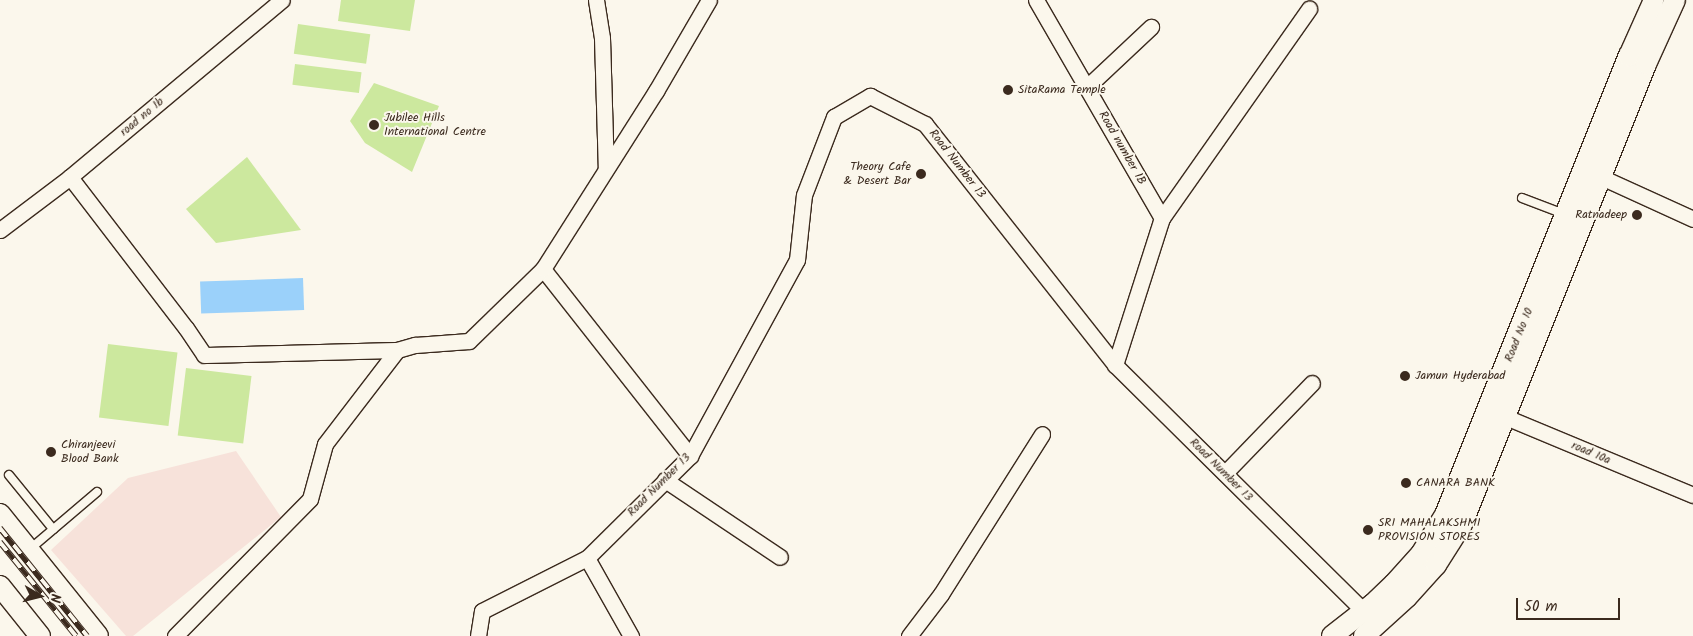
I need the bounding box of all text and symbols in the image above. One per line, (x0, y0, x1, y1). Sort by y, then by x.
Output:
place label: SitaRama Temple (1018, 83, 1106, 97)
marker: SitaRama Temple (1002, 84, 1014, 96)
street label: road no 1b (117, 95, 167, 139)
street label: Road number 1B (1095, 109, 1149, 187)
place label: Jubilee Hills International Centre (384, 111, 486, 139)
marker: Jubilee Hills International Centre (368, 119, 380, 131)
street label: Road Number 13 (926, 127, 988, 201)
place label: Theory Cafe & Desert Bar (843, 160, 911, 188)
marker: Theory Cafe & Desert Bar (915, 168, 927, 180)
place label: Ratnadeep (1575, 208, 1627, 222)
marker: Ratnadeep (1631, 209, 1643, 221)
street label: Road No 10 (1502, 306, 1536, 364)
place label: Jamun Hyderabad (1415, 369, 1505, 383)
marker: Jamun Hyderabad (1399, 370, 1411, 382)
street label: Road Number 13 (1186, 435, 1256, 505)
place label: Chiranjeevi Blood Bank (61, 438, 119, 466)
street label: road 10a (1569, 438, 1613, 468)
marker: Chiranjeevi Blood Bank (45, 446, 57, 458)
street label: Road Number 13 (624, 450, 694, 520)
place label: CANARA BANK (1416, 476, 1495, 490)
marker: CANARA BANK (1400, 477, 1412, 489)
place label: SRI MAHALAKSHMI PROVISION STORES (1378, 516, 1481, 544)
marker: SRI MAHALAKSHMI PROVISION STORES (1362, 524, 1374, 536)
north arrow (15, 571, 65, 621)
scale bar (1518, 588, 1622, 620)
text: N (43, 592, 66, 604)
text: 50 m (1524, 595, 1558, 619)

